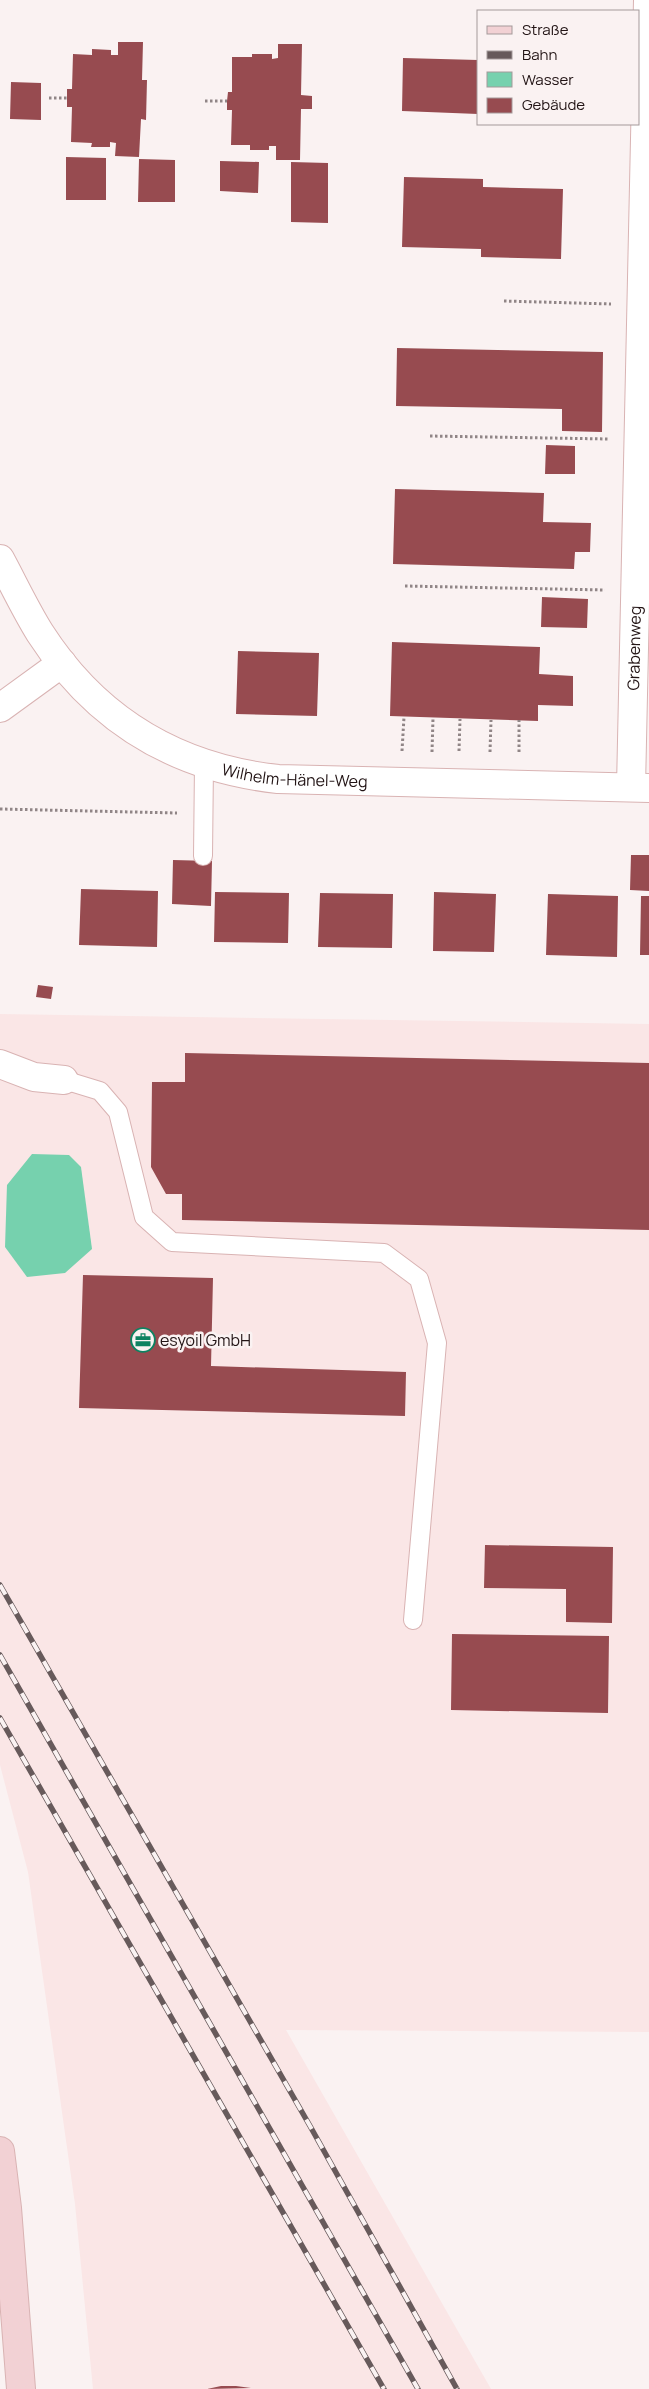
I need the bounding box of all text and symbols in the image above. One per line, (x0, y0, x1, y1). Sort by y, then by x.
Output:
legend (477, 10, 639, 125)
text: Straße (522, 19, 569, 40)
text: Bahn (522, 44, 557, 65)
text: Wasser (522, 69, 574, 90)
text: Gebäude (522, 94, 585, 115)
street label: Grabenweg (622, 606, 646, 691)
street label: Wilhelm-Hänel-Weg (220, 758, 368, 792)
office icon: esyoil GmbH (130, 1327, 156, 1353)
place label: esyoil GmbH (160, 1329, 251, 1351)

